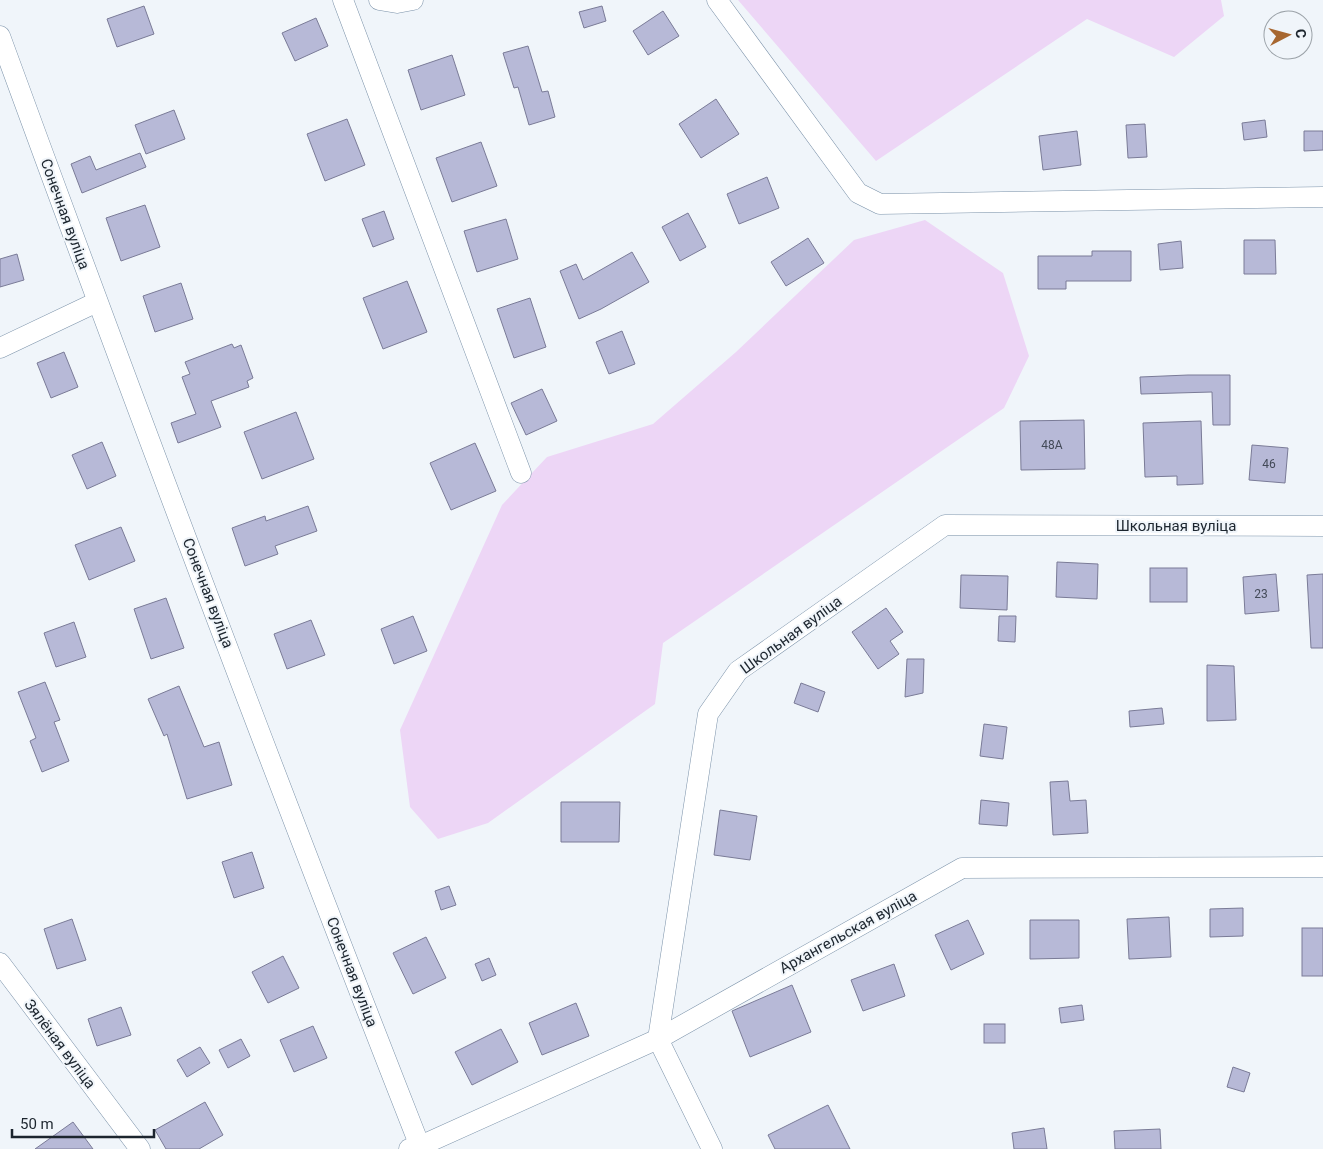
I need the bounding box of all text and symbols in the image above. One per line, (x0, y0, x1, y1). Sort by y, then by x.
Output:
north arrow (1263, 10, 1313, 60)
text: С (1292, 28, 1309, 39)
street label: Сонечная вуліца (37, 156, 93, 272)
house number: 48А (1041, 438, 1063, 452)
house number: 46 (1262, 457, 1276, 471)
street label: Школьная вуліца (1116, 517, 1236, 535)
street label: Сонечная вуліца (179, 535, 237, 651)
house number: 23 (1254, 587, 1268, 601)
street label: Школьная вуліца (737, 592, 845, 678)
street label: Архангельская вуліца (776, 887, 920, 977)
street label: Сонечная вуліца (323, 914, 381, 1030)
street label: Зялёная вуліца (21, 996, 99, 1092)
scale bar (12, 1106, 155, 1138)
text: 50 m (20, 1115, 54, 1133)

